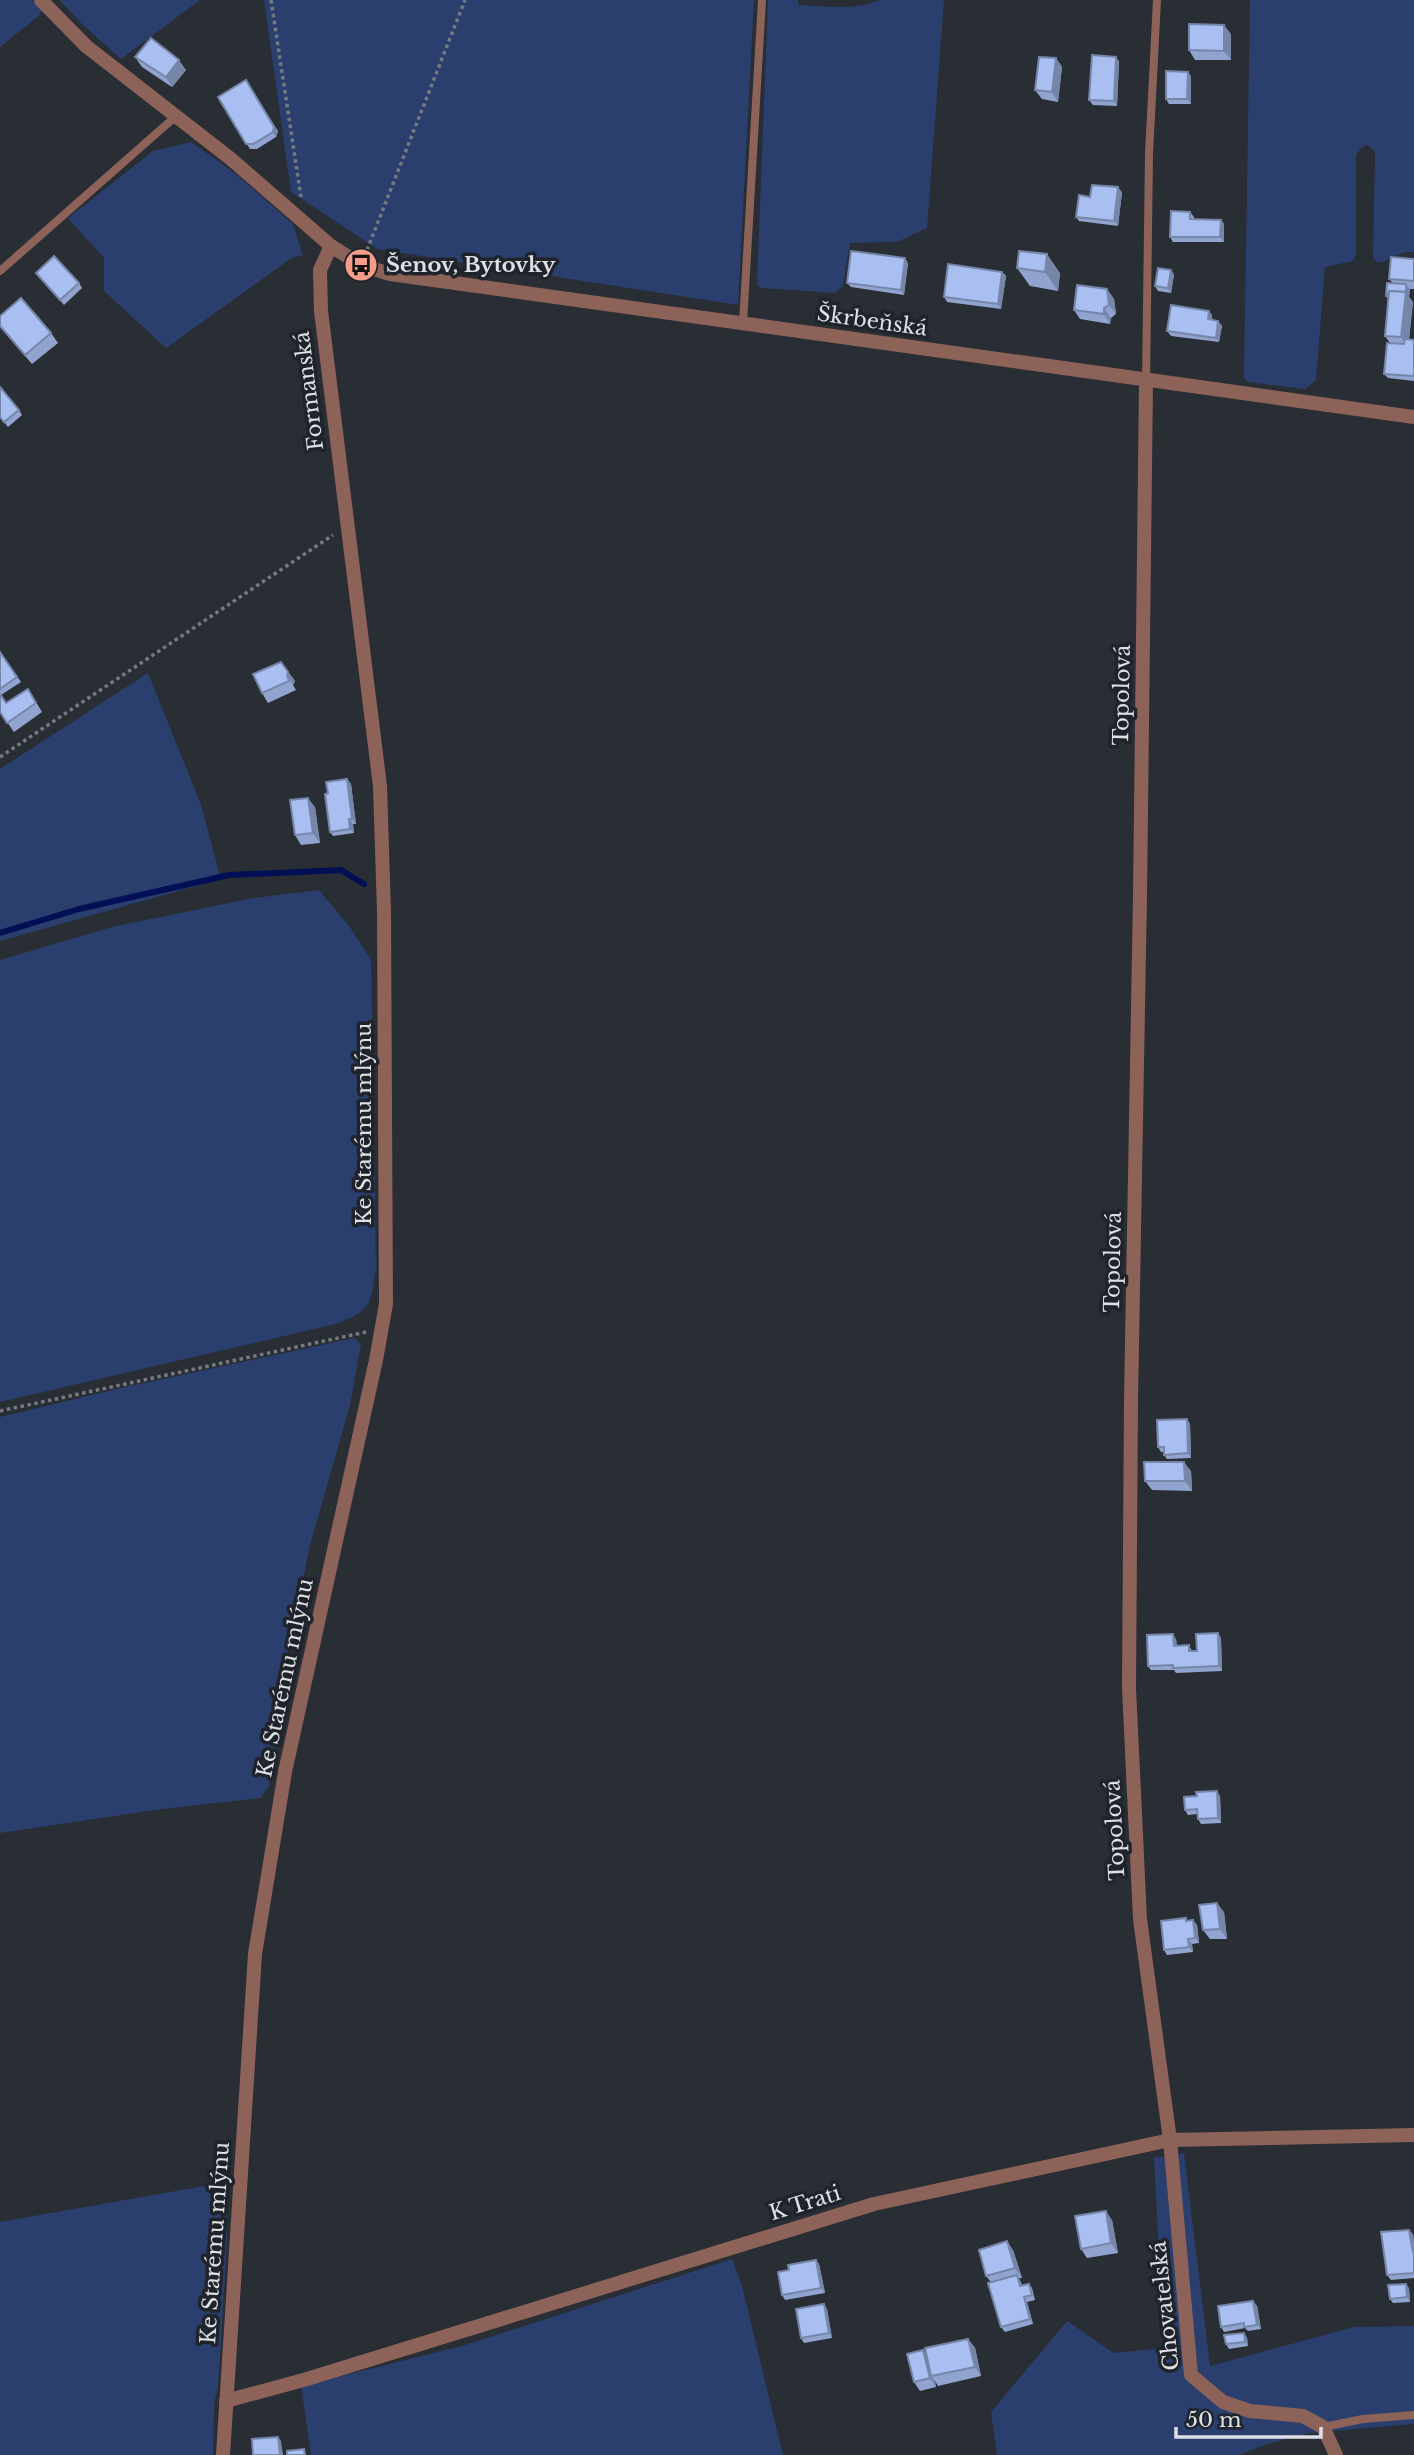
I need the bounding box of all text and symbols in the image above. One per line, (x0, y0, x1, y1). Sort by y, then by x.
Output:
bus stop icon: Šenov, Bytovky (342, 246, 380, 284)
place label: Šenov, Bytovky (386, 252, 556, 278)
street label: Škrbeňská (815, 300, 929, 342)
street label: Formanská (289, 330, 329, 452)
street label: Topolová (1108, 644, 1136, 746)
street label: Ke Starému mlýnu (351, 1023, 377, 1225)
street label: Topolová (1099, 1211, 1127, 1313)
street label: Ke Starému mlýnu (251, 1576, 319, 1780)
street label: Topolová (1099, 1779, 1131, 1881)
street label: Ke Starému mlýnu (195, 2141, 235, 2345)
street label: K Trati (766, 2180, 844, 2226)
street label: Chovatelská (1145, 2240, 1185, 2372)
scale bar (1176, 2396, 1321, 2440)
text: 50 m (1186, 2407, 1242, 2433)

